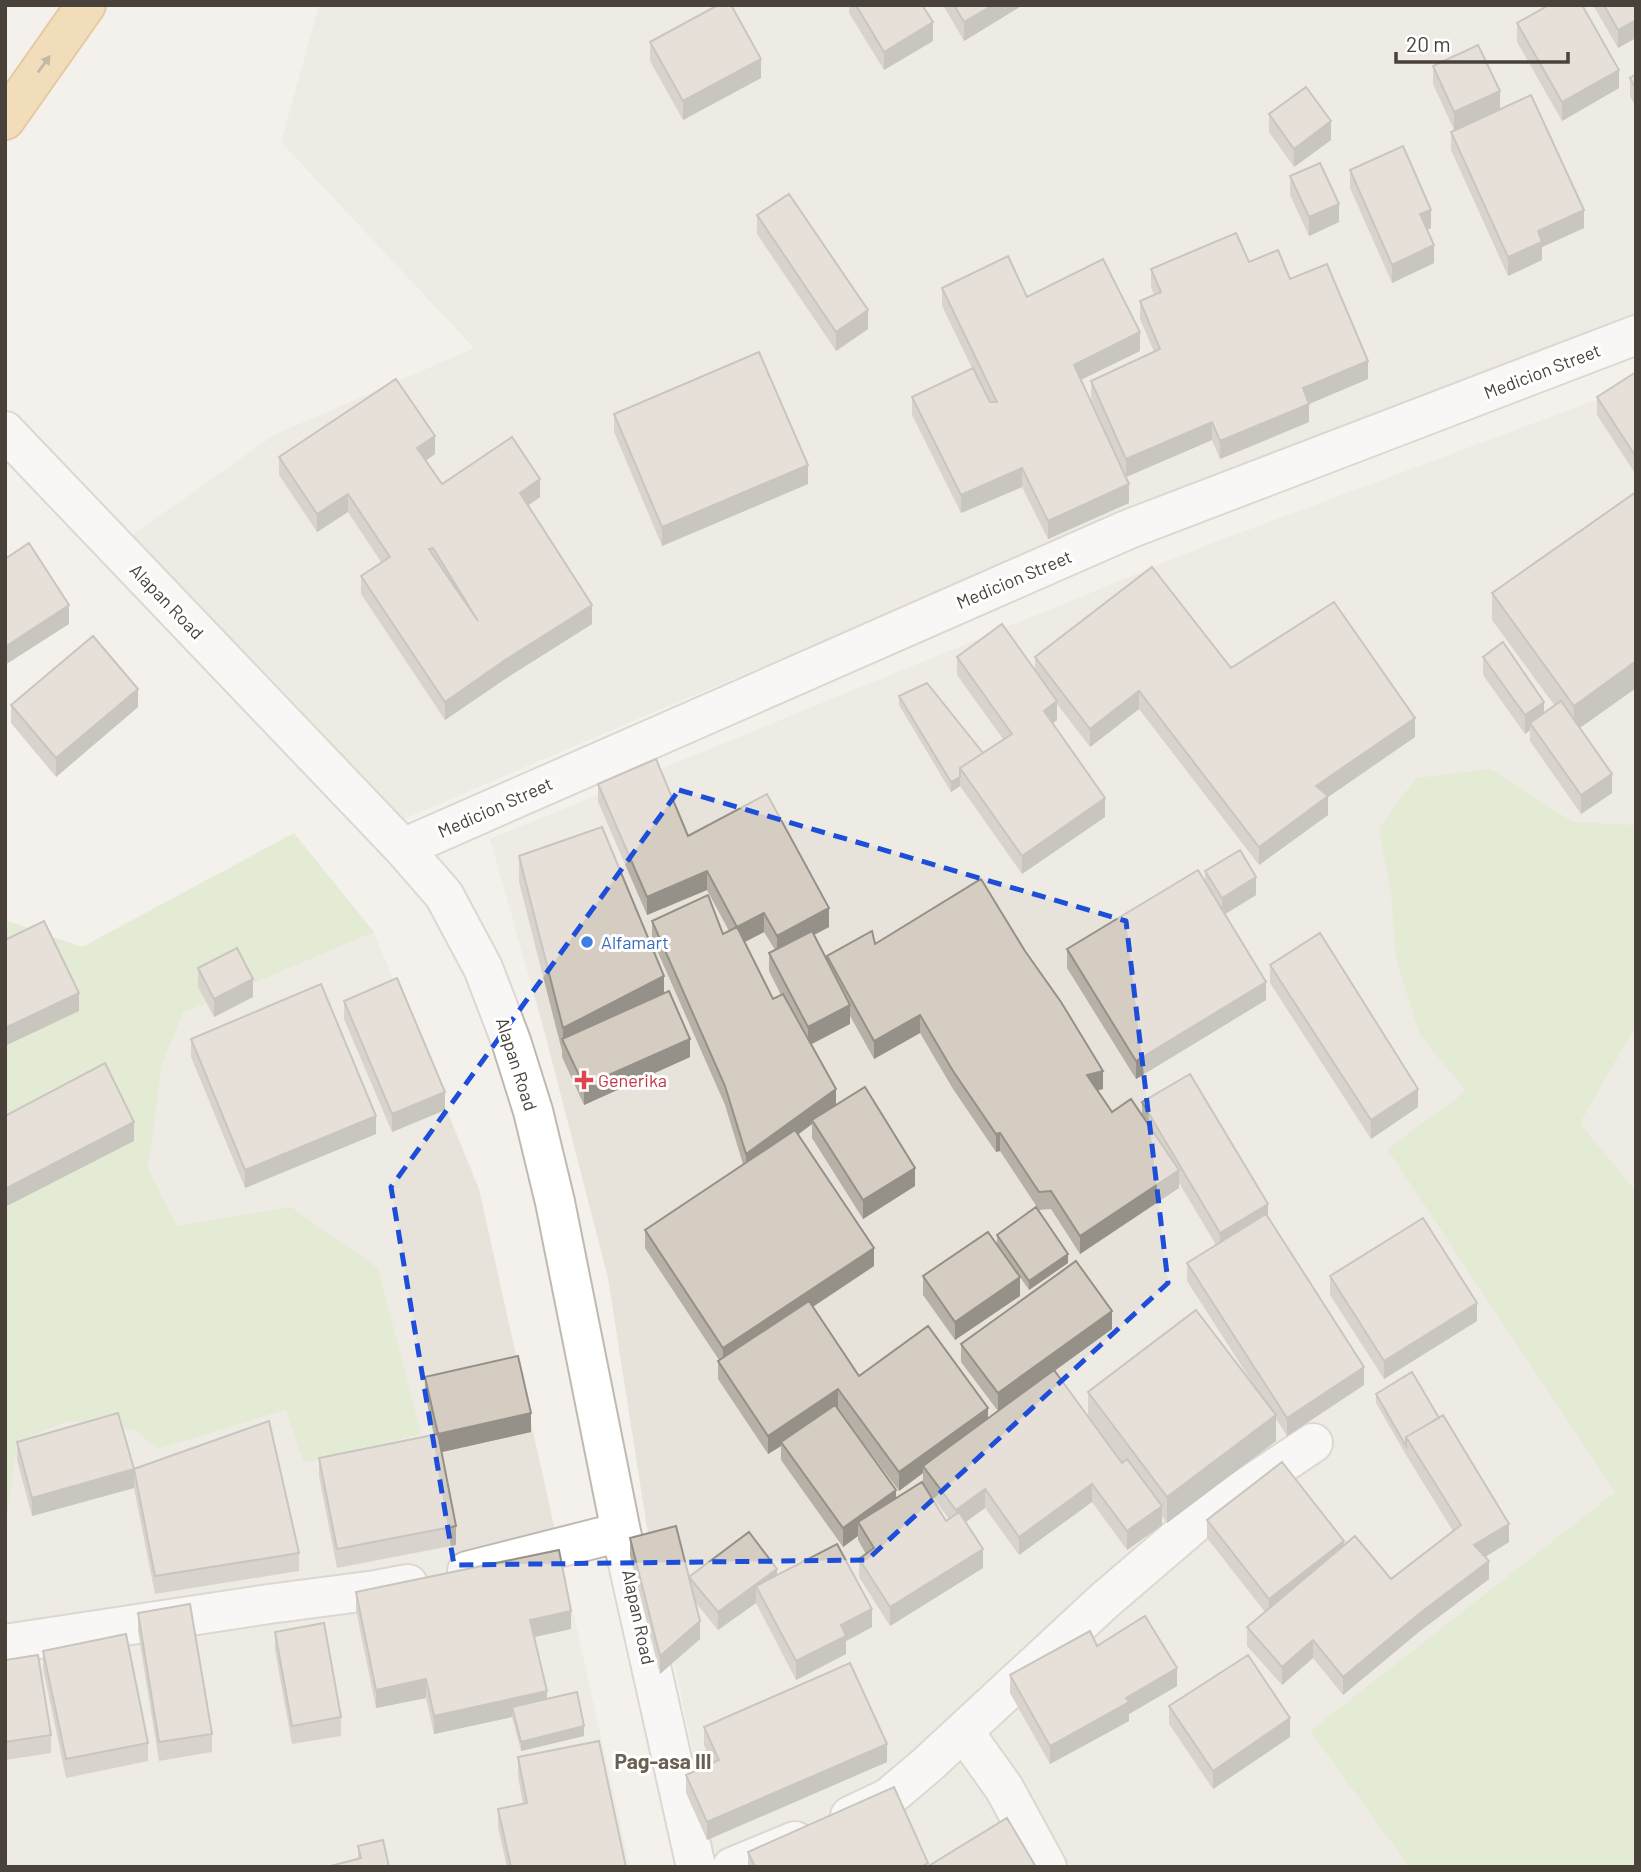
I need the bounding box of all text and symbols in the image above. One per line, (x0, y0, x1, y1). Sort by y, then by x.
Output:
scale bar (1396, 21, 1568, 65)
text: 20 m (1406, 31, 1451, 56)
one-way arrow (37, 55, 51, 73)
street label: Medicion Street (1481, 339, 1603, 403)
street label: Medicion Street (953, 545, 1075, 613)
street label: Alapan Road (126, 559, 208, 643)
street label: Medicion Street (434, 772, 556, 842)
place label: Alfamart (601, 931, 669, 953)
marker: Alfamart (579, 934, 595, 950)
street label: Alapan Road (492, 1015, 542, 1113)
place label: Generika (598, 1069, 667, 1091)
marker: Generika (576, 1072, 592, 1088)
street label: Alapan Road (618, 1568, 660, 1666)
district label: Pag-asa III (614, 1748, 712, 1773)

